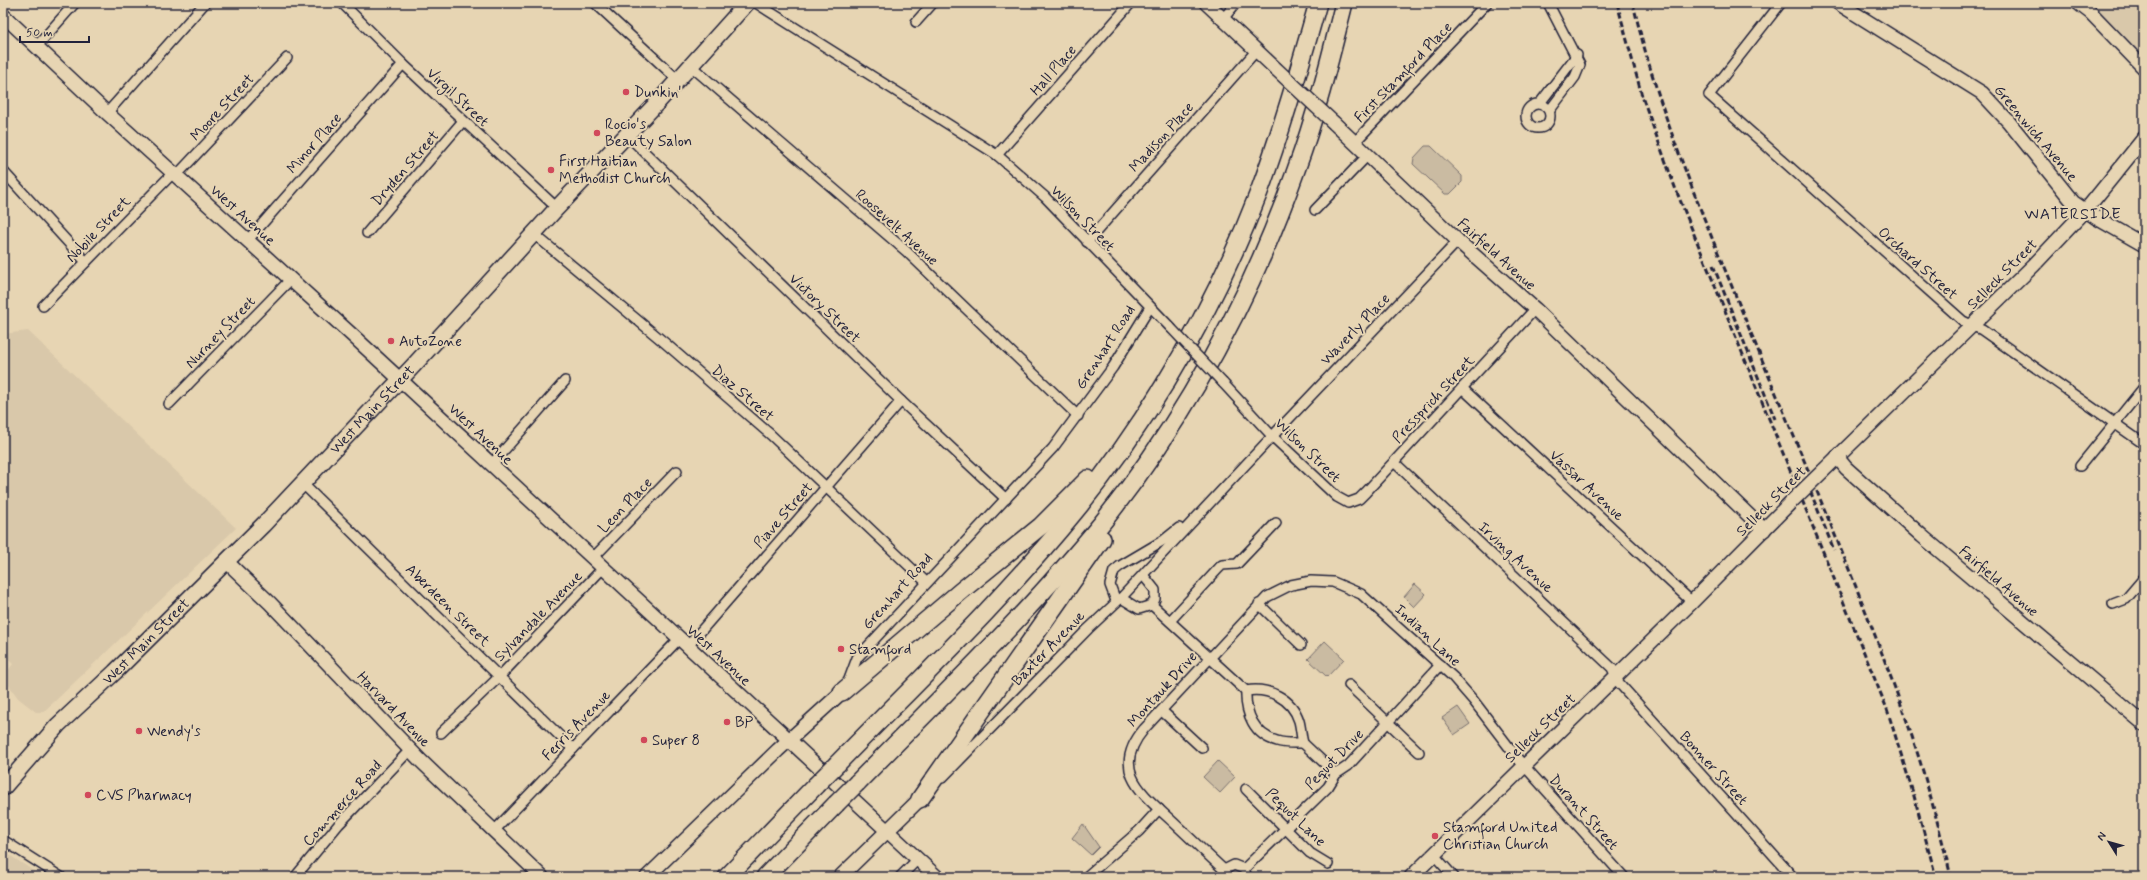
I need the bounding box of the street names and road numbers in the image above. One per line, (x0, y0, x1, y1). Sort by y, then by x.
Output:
street label: First Stamford Place (1350, 18, 1459, 129)
street label: Hall Place (1026, 41, 1082, 100)
street label: Virgil Street (421, 64, 493, 133)
street label: Moore Street (186, 70, 259, 146)
street label: Greenwich Avenue (1989, 81, 2082, 186)
street label: Madison Place (1125, 98, 1199, 177)
street label: Minor Place (283, 109, 347, 178)
street label: Dryden Street (367, 127, 444, 211)
street label: West Avenue (205, 181, 279, 251)
street label: Wilson Street (1046, 181, 1119, 256)
street label: Roosevelt Avenue (850, 185, 942, 271)
street label: Nobile Street (62, 192, 136, 267)
street label: Fairfield Avenue (1453, 214, 1540, 295)
street label: Orchard Street (1873, 223, 1961, 305)
street label: Selleck Street (1963, 235, 2042, 314)
street label: Victory Street (784, 269, 865, 348)
street label: Waverly Place (1316, 289, 1395, 370)
street label: Nurney Street (181, 292, 260, 373)
street label: Grenhart Road (1071, 302, 1140, 393)
street label: Pressprich Street (1388, 351, 1480, 448)
street label: West Main Street (326, 361, 420, 459)
street label: Diaz Street (707, 361, 778, 427)
street label: West Avenue (444, 400, 517, 470)
street label: Wilson Street (1270, 414, 1345, 488)
street label: Vassar Avenue (1545, 446, 1628, 526)
street label: Selleck Street (1732, 462, 1811, 541)
street label: Leon Place (594, 473, 657, 538)
street label: Piave Street (750, 478, 818, 553)
street label: Irving Avenue (1473, 518, 1557, 598)
street label: Fairfield Avenue (1954, 542, 2042, 622)
street label: Grenhart Road (858, 549, 937, 634)
street label: Aberdeen Street (401, 560, 494, 652)
street label: Sylvandale Avenue (490, 567, 587, 666)
street label: West Main Street (98, 594, 195, 690)
street label: Indian Lane (1390, 600, 1465, 672)
street label: Baxter Avenue (1008, 607, 1090, 691)
street label: West Avenue (682, 621, 755, 691)
street label: Montauk Drive (1123, 647, 1202, 732)
street label: Harvard Avenue (352, 667, 435, 752)
street label: Ferris Avenue (538, 686, 616, 765)
street label: Selleck Street (1501, 690, 1581, 768)
street label: Pequot Drive (1301, 725, 1369, 794)
street label: Bonner Street (1675, 727, 1752, 810)
street label: Commerce Road (299, 756, 387, 851)
street label: Durant Street (1544, 771, 1623, 855)
street label: Pequot Lane (1261, 784, 1330, 852)

